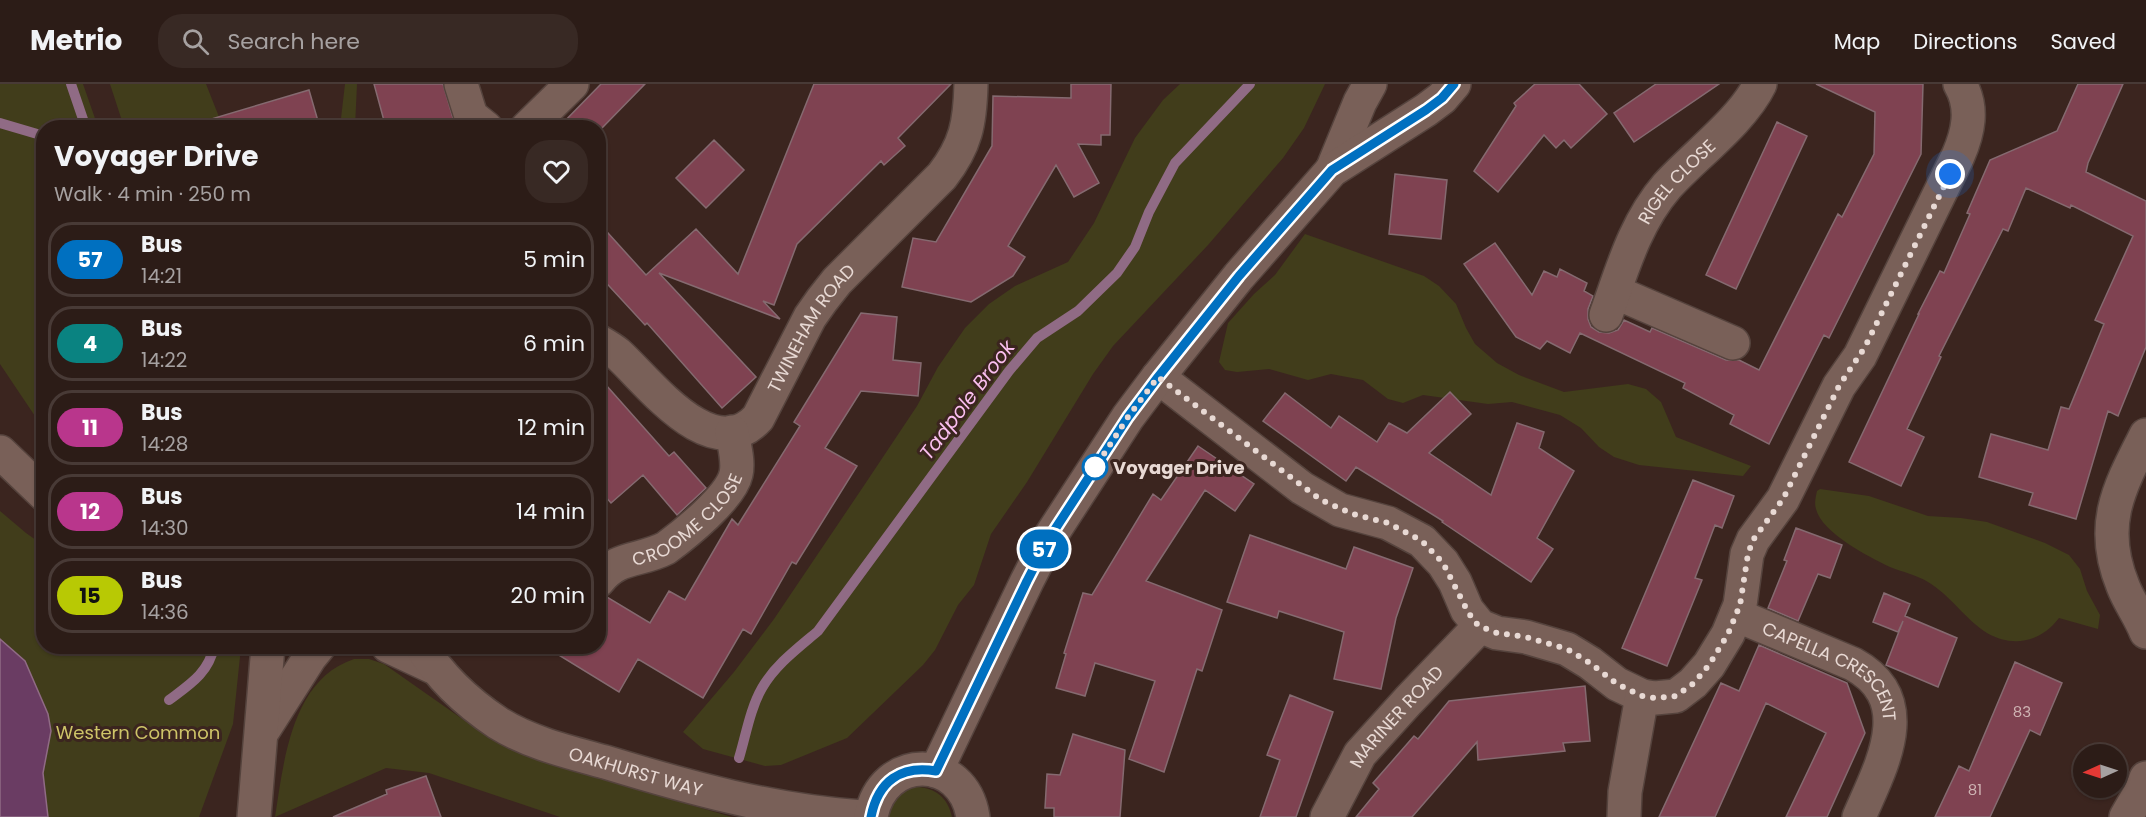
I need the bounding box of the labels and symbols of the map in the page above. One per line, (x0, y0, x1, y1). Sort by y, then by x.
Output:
street label: RIGEL CLOSE (1631, 133, 1721, 229)
your location (1935, 159, 1965, 189)
street label: TWINEHAM ROAD (761, 258, 860, 397)
water label: Tadpole Brook (913, 333, 1022, 466)
marker: Voyager Drive (1082, 454, 1108, 480)
place label: Voyager Drive (1113, 455, 1245, 480)
street label: CROOME CLOSE (629, 470, 748, 571)
line badge: 57 (1017, 530, 1071, 568)
street label: CAPELLA CRESCENT (1759, 615, 1903, 722)
street label: MARINER ROAD (1343, 659, 1449, 772)
house number: 83 (2013, 701, 2031, 722)
park label: Western Common (56, 720, 220, 745)
street label: OAKHURST WAY (566, 740, 706, 802)
north arrow (2073, 744, 2127, 798)
house number: 81 (1968, 779, 1982, 800)

